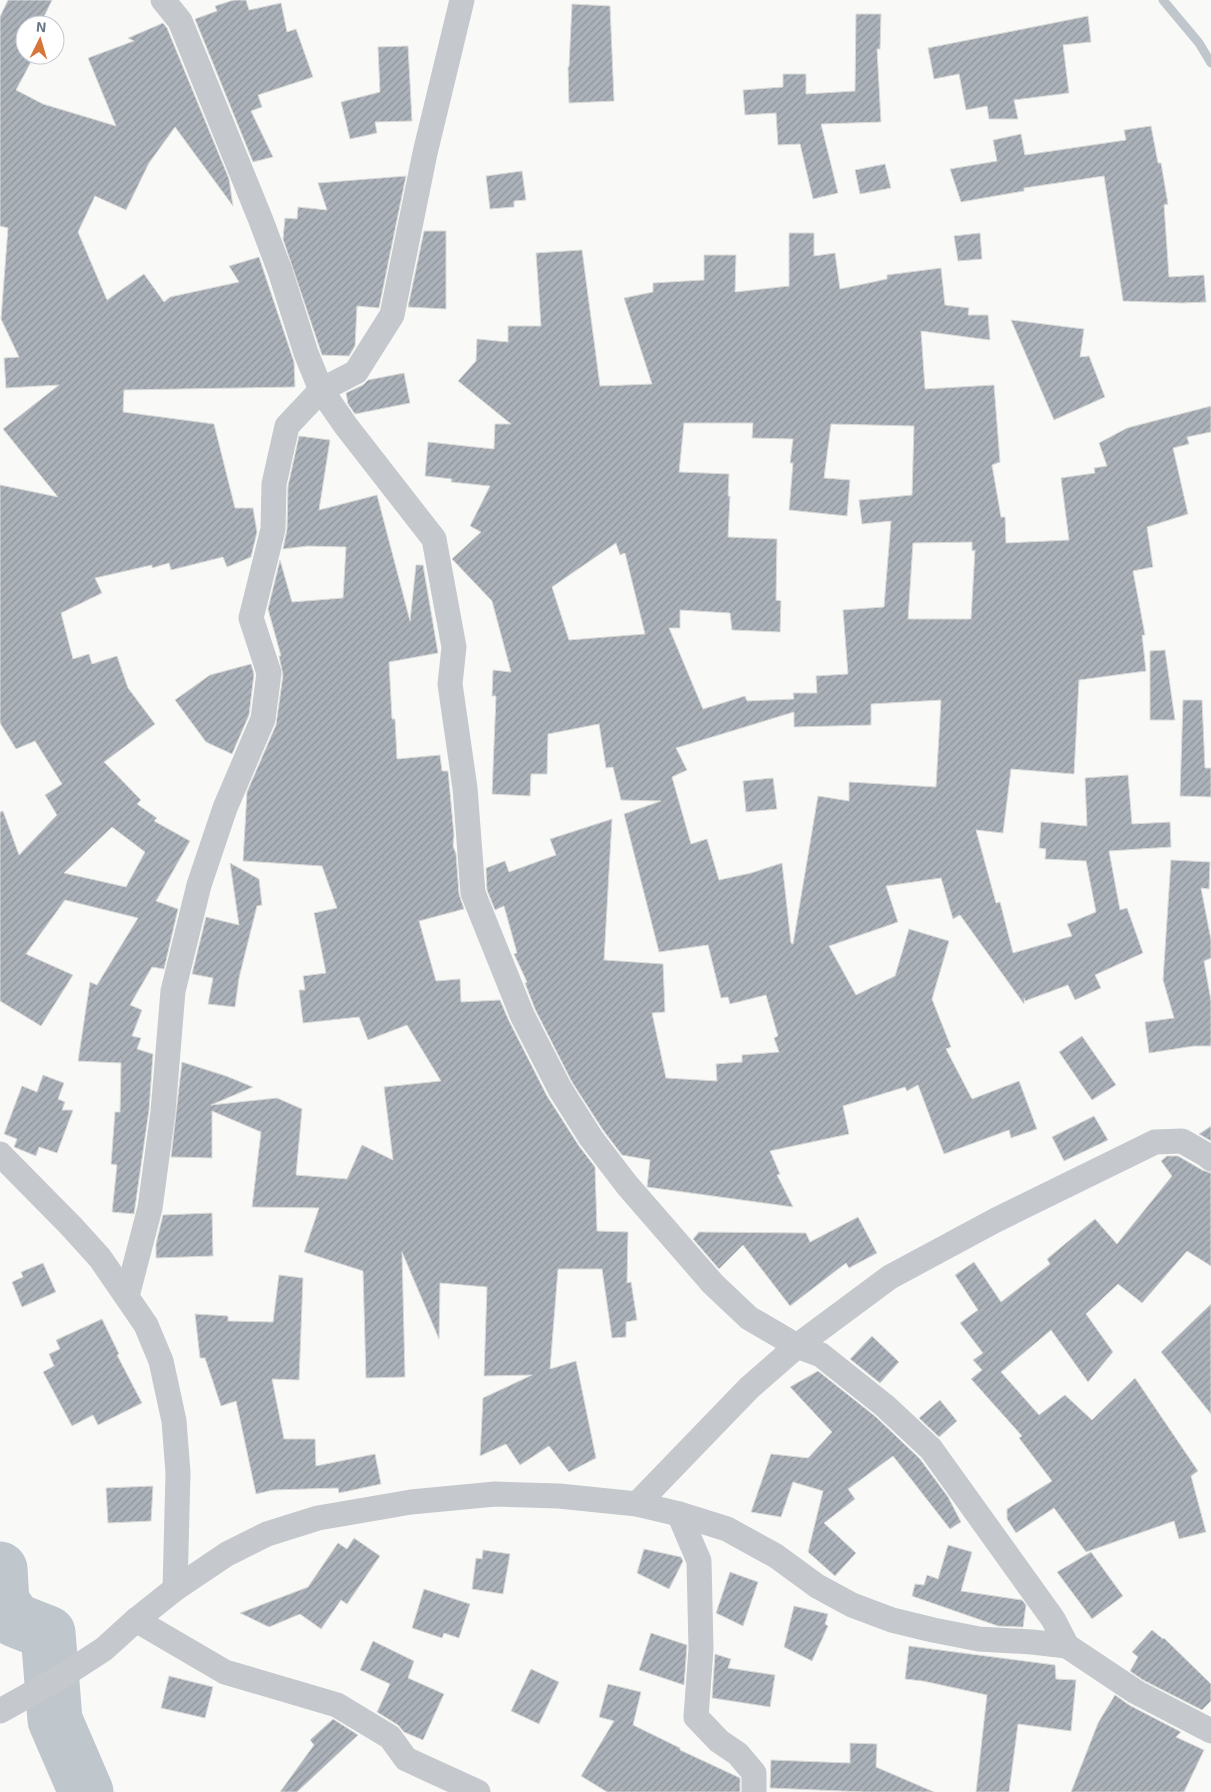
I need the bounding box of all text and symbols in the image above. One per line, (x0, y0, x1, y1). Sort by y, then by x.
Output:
north arrow (15, 15, 65, 65)
text: N (35, 18, 47, 35)

